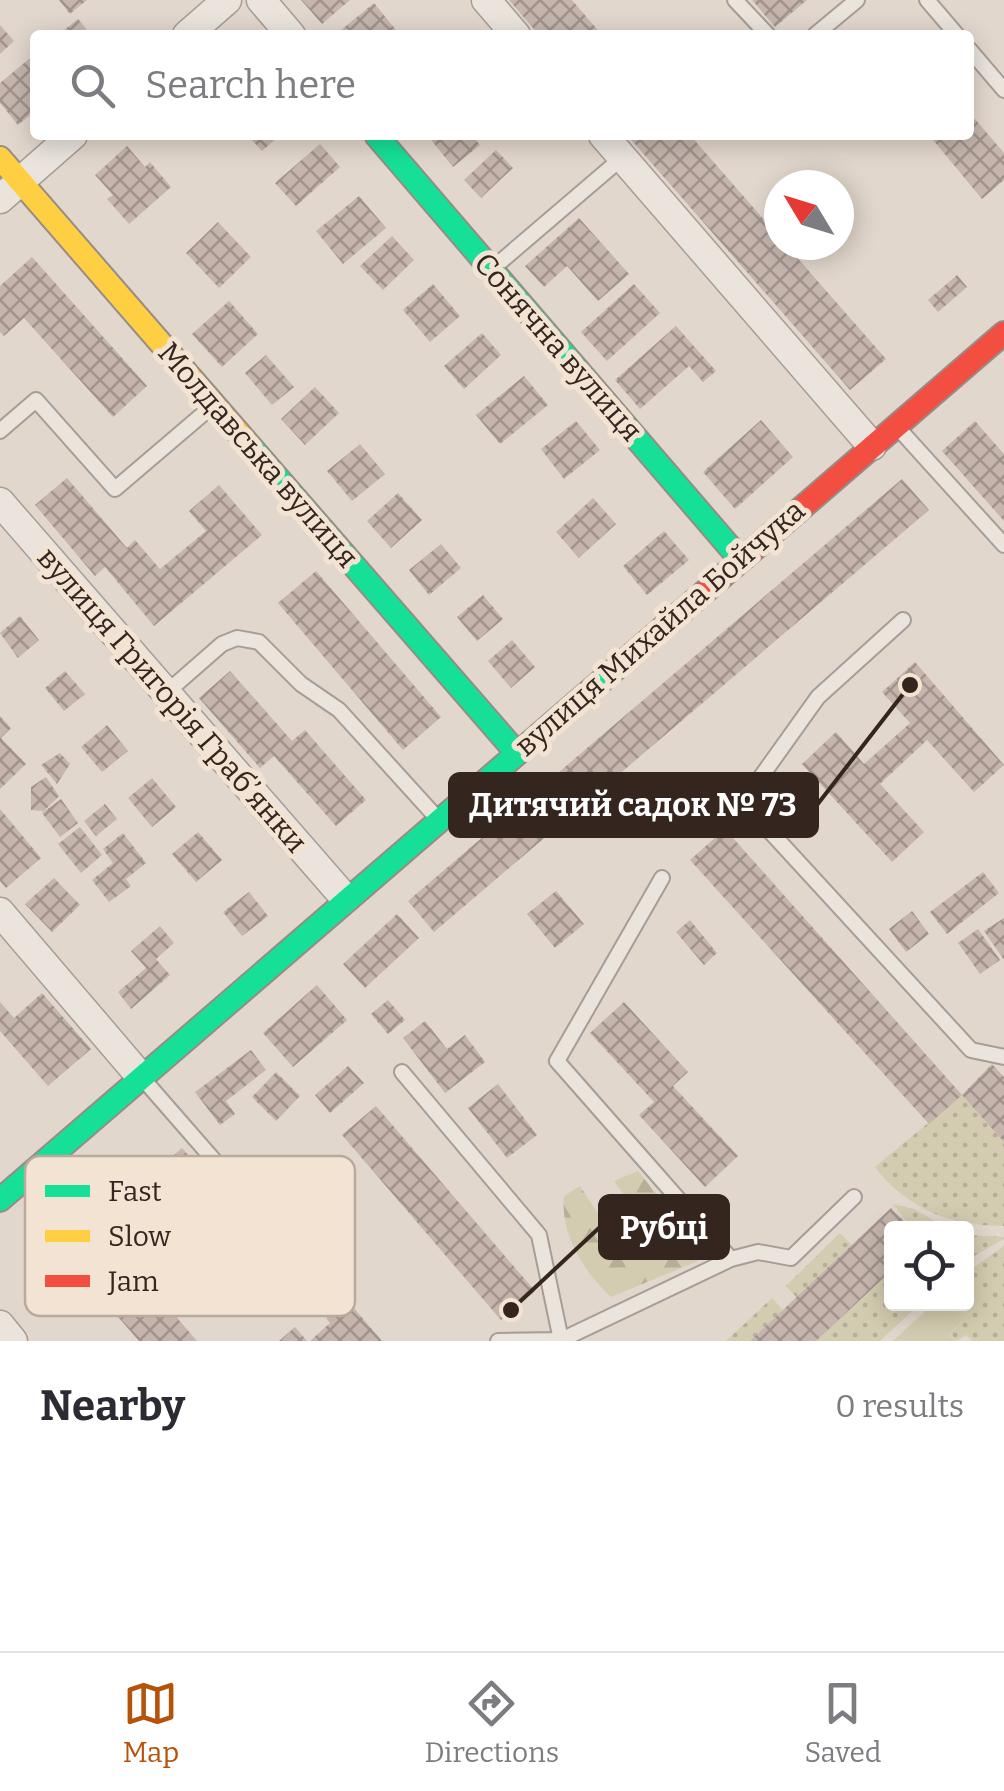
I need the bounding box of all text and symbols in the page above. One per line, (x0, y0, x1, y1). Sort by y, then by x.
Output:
search box (30, 30, 974, 140)
icon: search (65, 58, 120, 113)
text: Search here (145, 62, 356, 108)
north arrow (764, 170, 854, 260)
street label: Сонячна вулиця (466, 246, 650, 448)
street label: Молдавська вулиця (150, 335, 366, 575)
street label: вулиця Михайла Бойчука (508, 492, 812, 764)
street label: вулиця Григорія Грабʼянки (30, 540, 314, 860)
callout: Дитячий садок № 73 (450, 774, 817, 836)
text: Дитячий садок № 73 (469, 786, 797, 824)
legend (25, 1156, 355, 1316)
text: Fast (108, 1175, 162, 1208)
callout: Рубці (600, 1196, 728, 1258)
text: Рубці (620, 1209, 708, 1247)
text: Slow (108, 1220, 171, 1253)
map controls (884, 1221, 974, 1311)
button: locate (884, 1221, 974, 1311)
text: Jam (107, 1265, 159, 1298)
text: Nearby (40, 1381, 185, 1431)
text: 0 results (835, 1387, 964, 1425)
tab: Map (123, 1676, 179, 1769)
tab: Directions (424, 1676, 559, 1769)
tab: Saved (804, 1676, 881, 1769)

